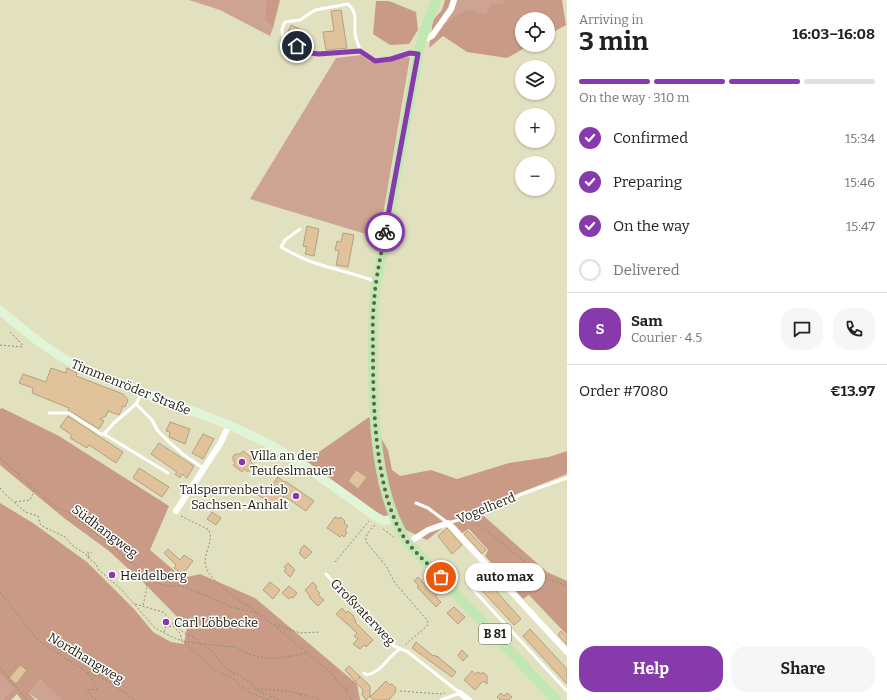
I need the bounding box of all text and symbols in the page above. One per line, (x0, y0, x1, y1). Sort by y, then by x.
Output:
map controls (515, 12, 555, 196)
button: locate (515, 12, 555, 52)
text: Arriving in (579, 12, 644, 27)
text: 16:03–16:08 (792, 25, 875, 43)
text: 3 min (579, 26, 648, 57)
pin (280, 29, 314, 63)
icon: home (286, 35, 308, 57)
button: layers (515, 60, 555, 100)
text: On the way · 310 m (579, 90, 689, 105)
button: + (515, 108, 555, 148)
icon: check (579, 127, 601, 149)
text: Confirmed (613, 129, 688, 147)
text: 15:34 (845, 131, 875, 146)
button: − (515, 156, 555, 196)
icon: check (579, 171, 601, 193)
text: Preparing (613, 173, 682, 191)
text: 15:46 (845, 175, 875, 190)
courier (365, 212, 405, 252)
icon: check (579, 215, 601, 237)
text: On the way (613, 217, 690, 235)
text: 15:47 (846, 219, 875, 234)
icon: bike (374, 221, 396, 243)
text: Delivered (613, 261, 680, 279)
button: chat (781, 308, 823, 350)
button: phone (833, 308, 875, 350)
text: Sam (631, 312, 663, 330)
text: S (595, 320, 605, 338)
text: Courier · 4.5 (631, 330, 702, 345)
street label: Timmenröder Straße (69, 356, 193, 418)
text: Order #7080 (579, 382, 668, 400)
text: €13.97 (830, 382, 875, 400)
place label: Villa an der Teufeslmauer (250, 448, 334, 478)
marker: Villa an der Teufeslmauer (237, 457, 247, 467)
place label: Talsperrenbetrieb Sachsen-Anhalt (179, 482, 288, 512)
street label: Vogelherd (455, 489, 518, 527)
marker: Talsperrenbetrieb Sachsen-Anhalt (291, 491, 301, 501)
street label: Südhangweg (69, 501, 141, 561)
pin (424, 560, 458, 594)
callout: auto max (465, 563, 545, 591)
icon: bag (430, 566, 452, 588)
place label: Heidelberg (120, 568, 187, 583)
text: auto max (476, 569, 534, 584)
marker: Heidelberg (107, 570, 117, 580)
street label: Großvaterweg (328, 576, 398, 648)
place label: Carl Löbbecke (174, 615, 258, 630)
marker: Carl Löbbecke (161, 617, 171, 627)
road number: B 81 (479, 624, 511, 644)
street label: Nordhangweg (45, 629, 127, 687)
button: Help (579, 646, 723, 692)
button: Share (731, 646, 875, 692)

